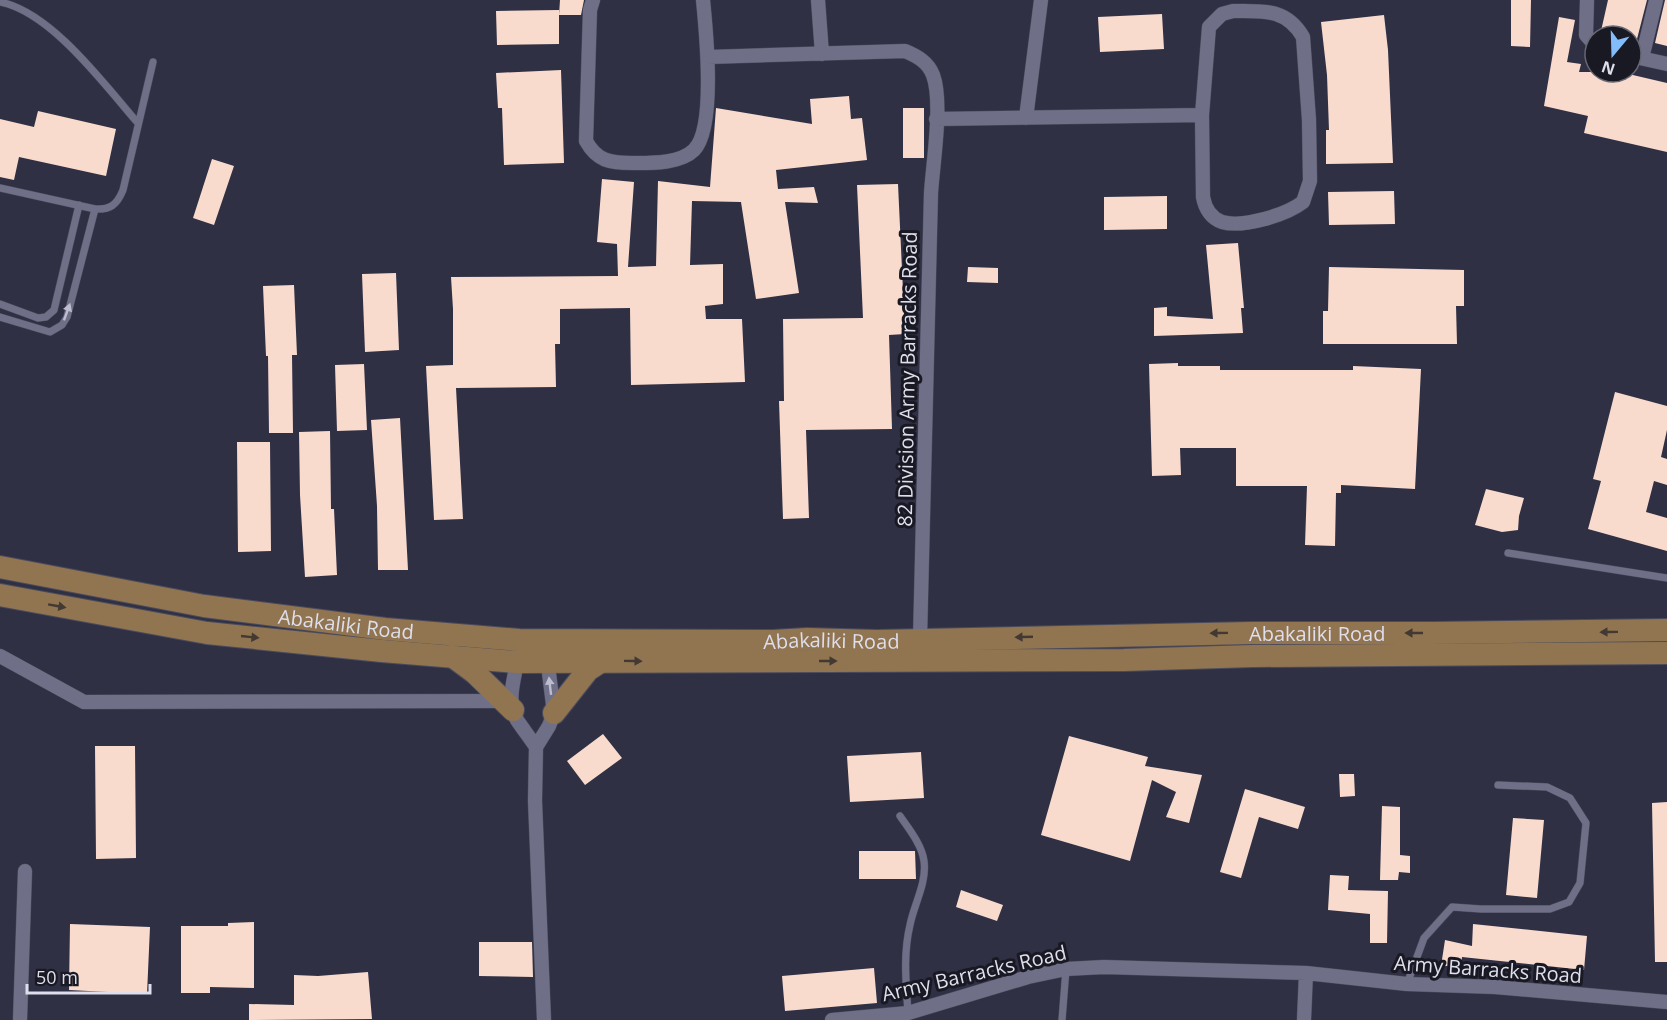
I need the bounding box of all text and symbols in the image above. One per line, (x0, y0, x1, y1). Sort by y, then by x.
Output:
north arrow (1583, 24, 1643, 84)
text: N (1598, 56, 1618, 81)
street label: 82 Division Army Barracks Road (891, 231, 923, 527)
one-way arrow (63, 303, 73, 321)
one-way arrow (48, 602, 67, 611)
street label: Abakaliki Road (277, 602, 415, 645)
street label: Abakaliki Road (1249, 620, 1385, 647)
street label: Abakaliki Road (763, 625, 900, 655)
one-way arrow (1599, 627, 1618, 636)
one-way arrow (1209, 628, 1228, 638)
one-way arrow (1404, 628, 1423, 638)
one-way arrow (1014, 632, 1033, 642)
one-way arrow (240, 633, 259, 642)
one-way arrow (623, 656, 642, 666)
one-way arrow (818, 656, 837, 666)
one-way arrow (546, 676, 555, 695)
street label: Army Barracks Road (879, 939, 1069, 1007)
street label: Army Barracks Road (1393, 949, 1583, 989)
scale bar (27, 957, 150, 995)
text: 50 m (36, 965, 78, 989)

